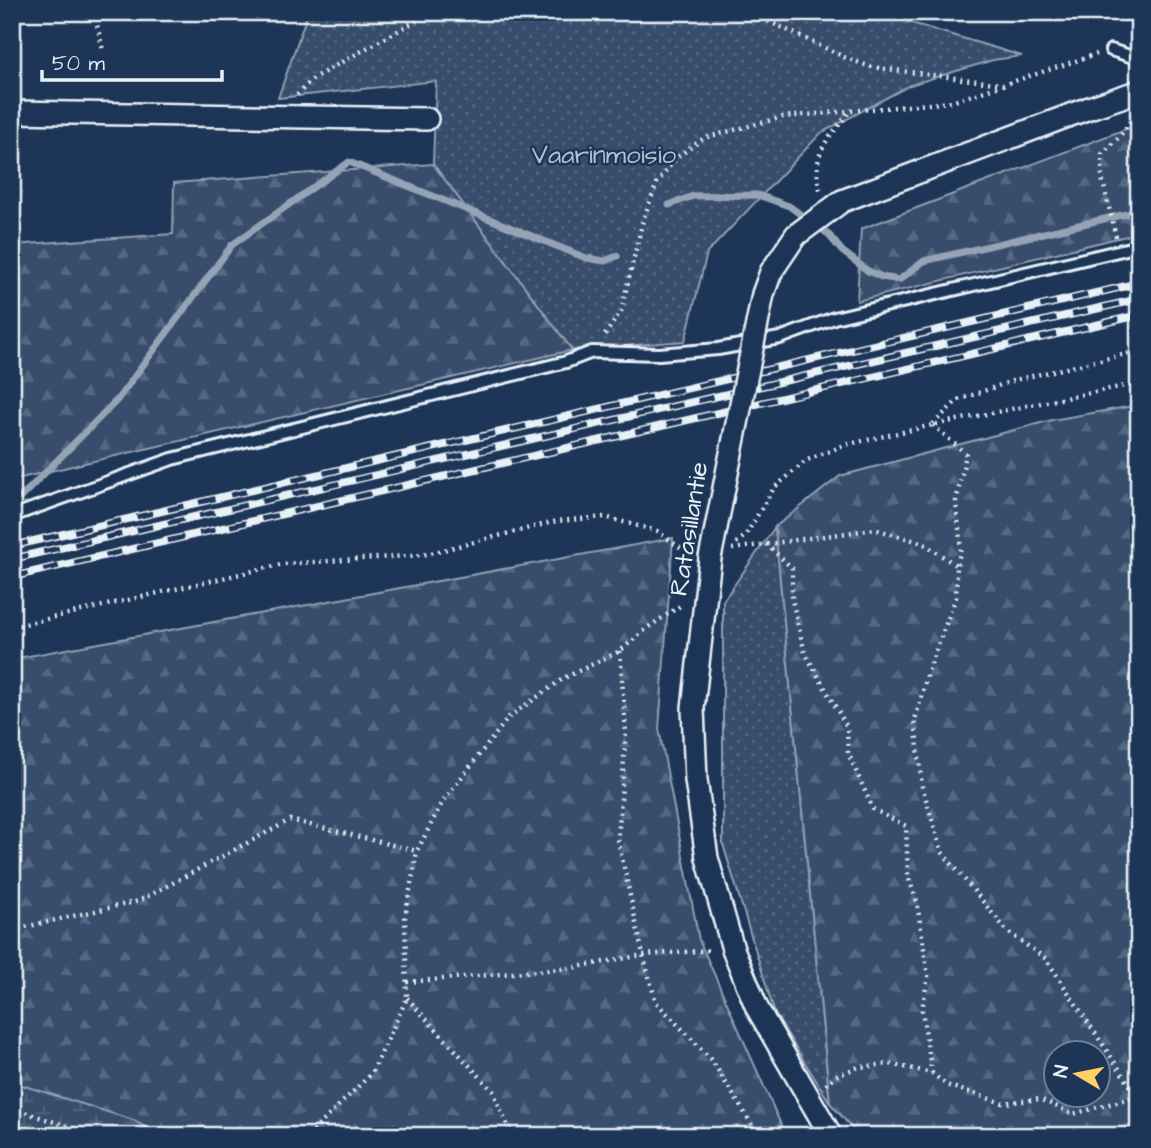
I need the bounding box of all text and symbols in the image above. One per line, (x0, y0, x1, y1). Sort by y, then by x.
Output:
scale bar (42, 38, 222, 82)
text: 50 m (52, 49, 106, 78)
park label: Vaarinmoisio (532, 137, 677, 173)
street label: Ratasillantie (661, 459, 717, 599)
north arrow (1042, 1040, 1112, 1110)
text: N (1047, 1063, 1076, 1080)

